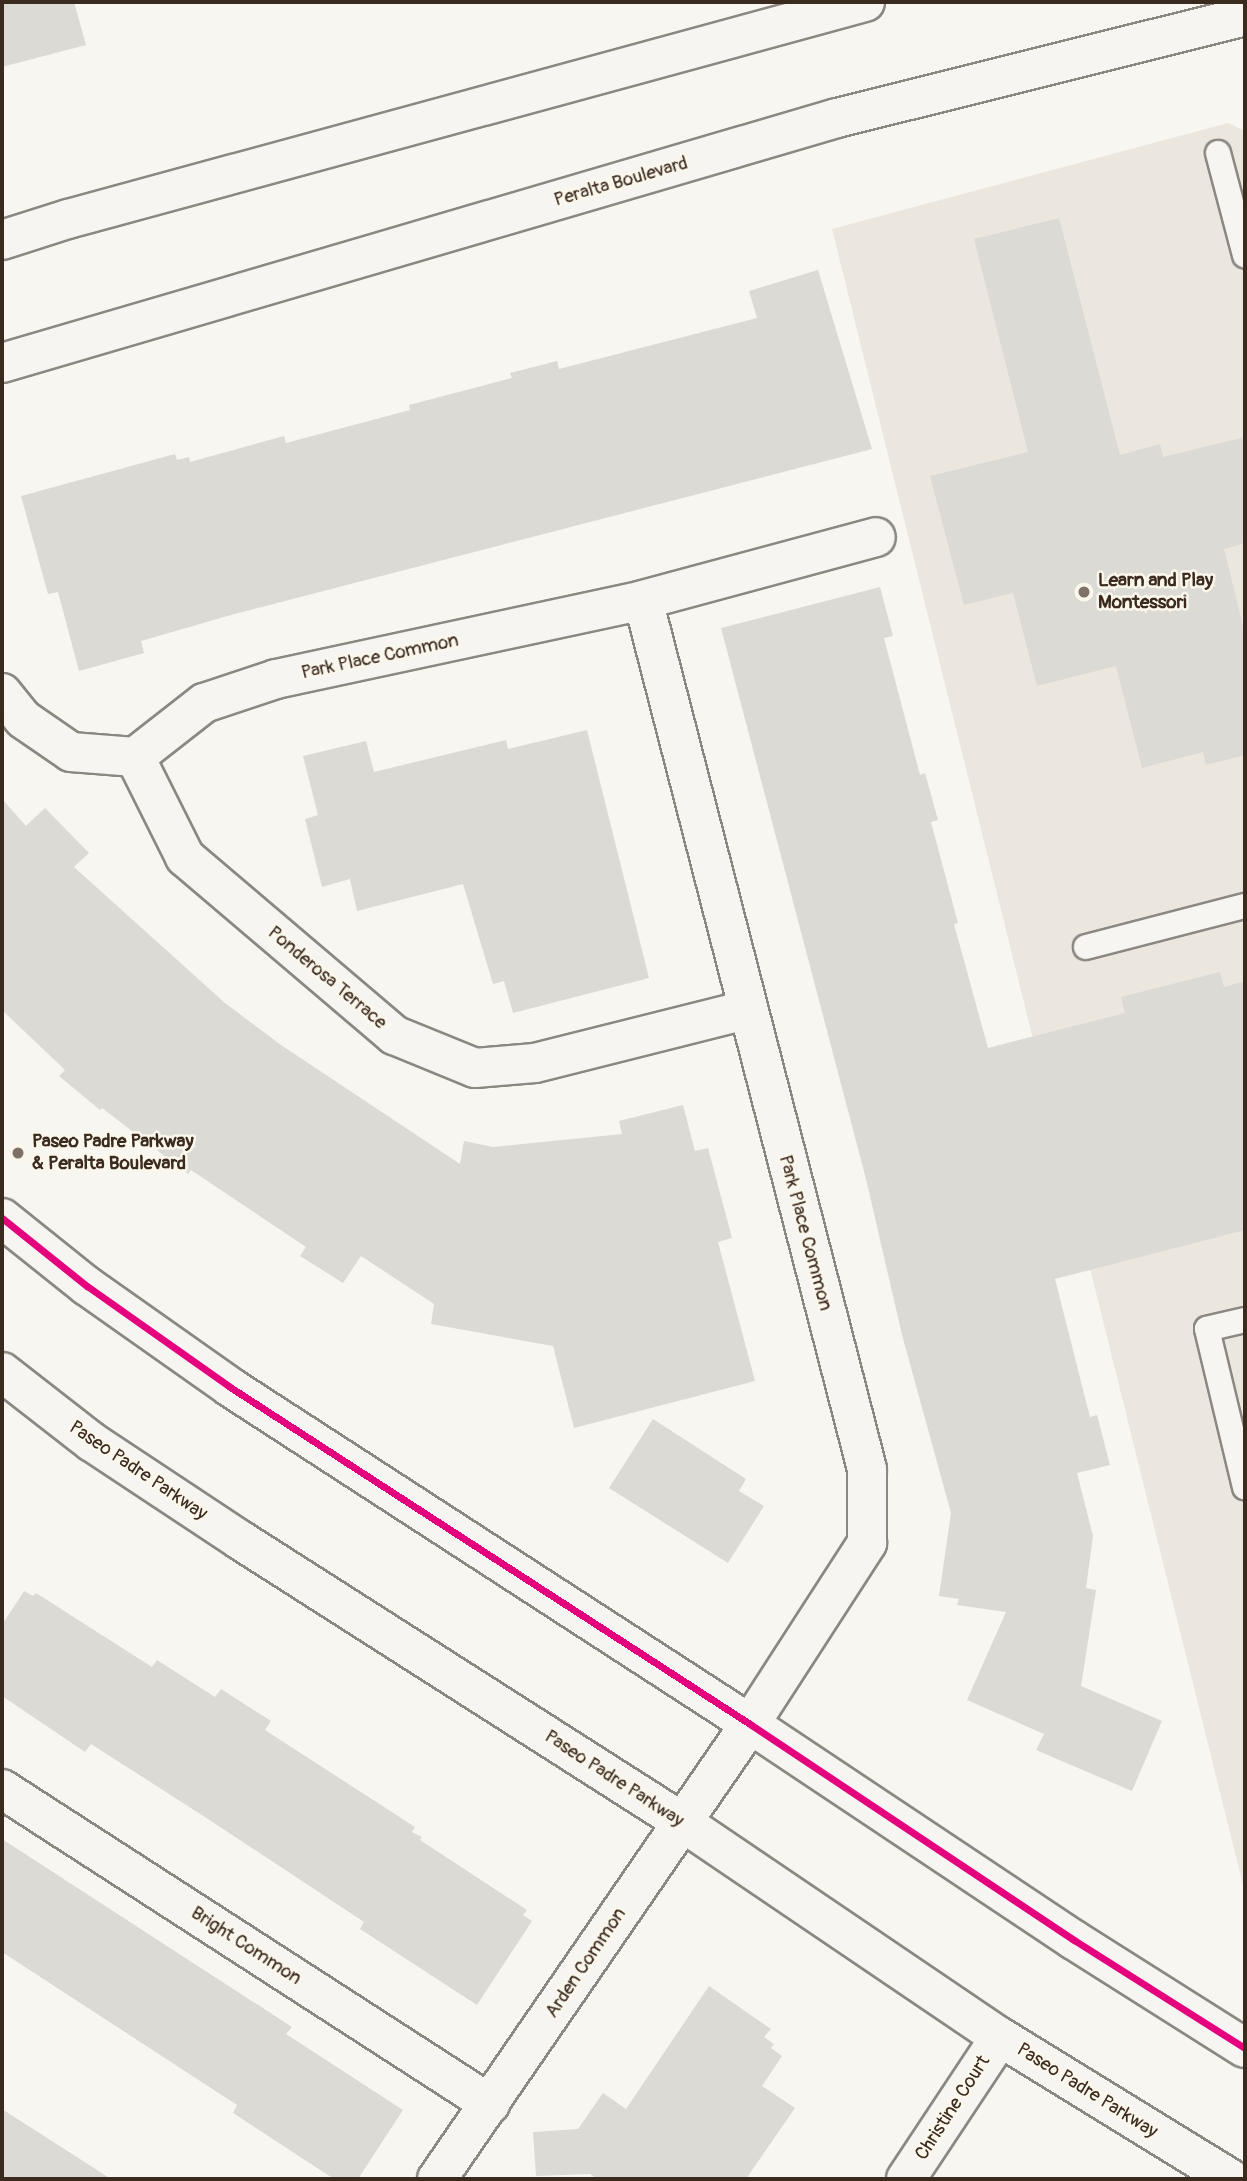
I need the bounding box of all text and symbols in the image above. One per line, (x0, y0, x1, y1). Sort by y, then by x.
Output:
street label: Peralta Boulevard (551, 152, 691, 212)
place label: Learn and Play Montessori (1098, 570, 1213, 614)
marker: Learn and Play Montessori (1076, 584, 1092, 600)
street label: Park Place Common (299, 629, 461, 685)
street label: Ponderosa Terrace (263, 922, 391, 1034)
place label: Paseo Padre Parkway & Peralta Boulevard (32, 1131, 194, 1175)
marker: Paseo Padre Parkway & Peralta Boulevard (10, 1145, 26, 1161)
street label: Park Place Common (773, 1153, 837, 1313)
street label: Paseo Padre Parkway (65, 1416, 211, 1526)
street label: Paseo Padre Parkway (540, 1725, 688, 1833)
street label: Bright Common (186, 1902, 306, 1990)
street label: Arden Common (541, 1904, 631, 2022)
street label: Paseo Padre Parkway (1012, 2039, 1162, 2143)
street label: Christine Court (911, 2051, 995, 2165)

